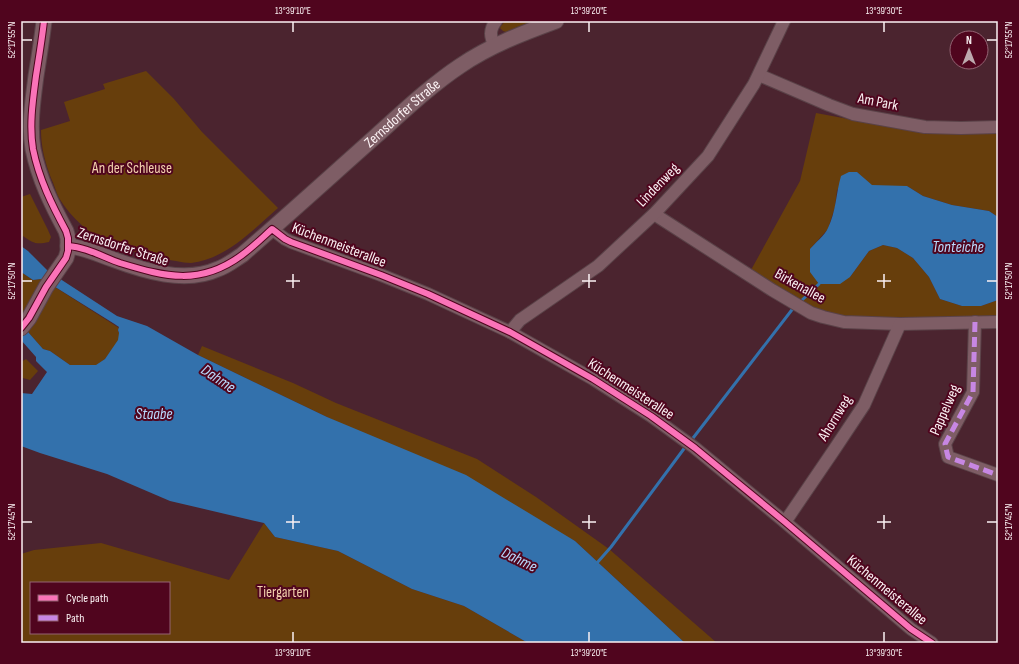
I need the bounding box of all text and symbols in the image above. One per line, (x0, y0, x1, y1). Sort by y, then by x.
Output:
text: 13°39'10"E (275, 5, 311, 17)
text: 13°39'20"E (571, 5, 607, 17)
text: 13°39'30"E (866, 5, 902, 17)
text: 52°17'55"N (6, 22, 18, 58)
text: 52°17'55"N (1003, 22, 1015, 58)
north arrow (949, 30, 989, 70)
text: N (966, 34, 972, 47)
street label: Zernsdorfer Straße (360, 75, 444, 152)
street label: Am Park (855, 89, 900, 115)
park label: An der Schleuse (91, 159, 172, 178)
street label: Lindenweg (632, 159, 684, 211)
street label: Küchenmeisterallee (289, 218, 389, 272)
street label: Zernsdorfer Straße (75, 223, 171, 271)
water label: Tonteiche (932, 238, 984, 257)
text: 52°17'50"N (6, 263, 18, 299)
text: 52°17'50"N (1003, 263, 1015, 299)
street label: Birkenallee (771, 264, 829, 308)
street label: Küchenmeisterallee (584, 354, 678, 424)
water label: Dahme (197, 361, 239, 397)
street label: Pappelweg (925, 382, 965, 438)
street label: Ahornweg (813, 392, 856, 445)
water label: Staabe (135, 405, 173, 424)
text: 52°17'45"N (6, 504, 18, 540)
text: 52°17'45"N (1003, 504, 1015, 540)
water label: Dahme (498, 543, 540, 577)
street label: Küchenmeisterallee (843, 551, 931, 629)
legend (30, 582, 170, 634)
park label: Tiergarten (257, 583, 309, 602)
text: Cycle path (66, 591, 108, 606)
text: Path (66, 611, 84, 626)
text: 13°39'10"E (275, 647, 311, 659)
text: 13°39'20"E (571, 647, 607, 659)
text: 13°39'30"E (866, 647, 902, 659)

